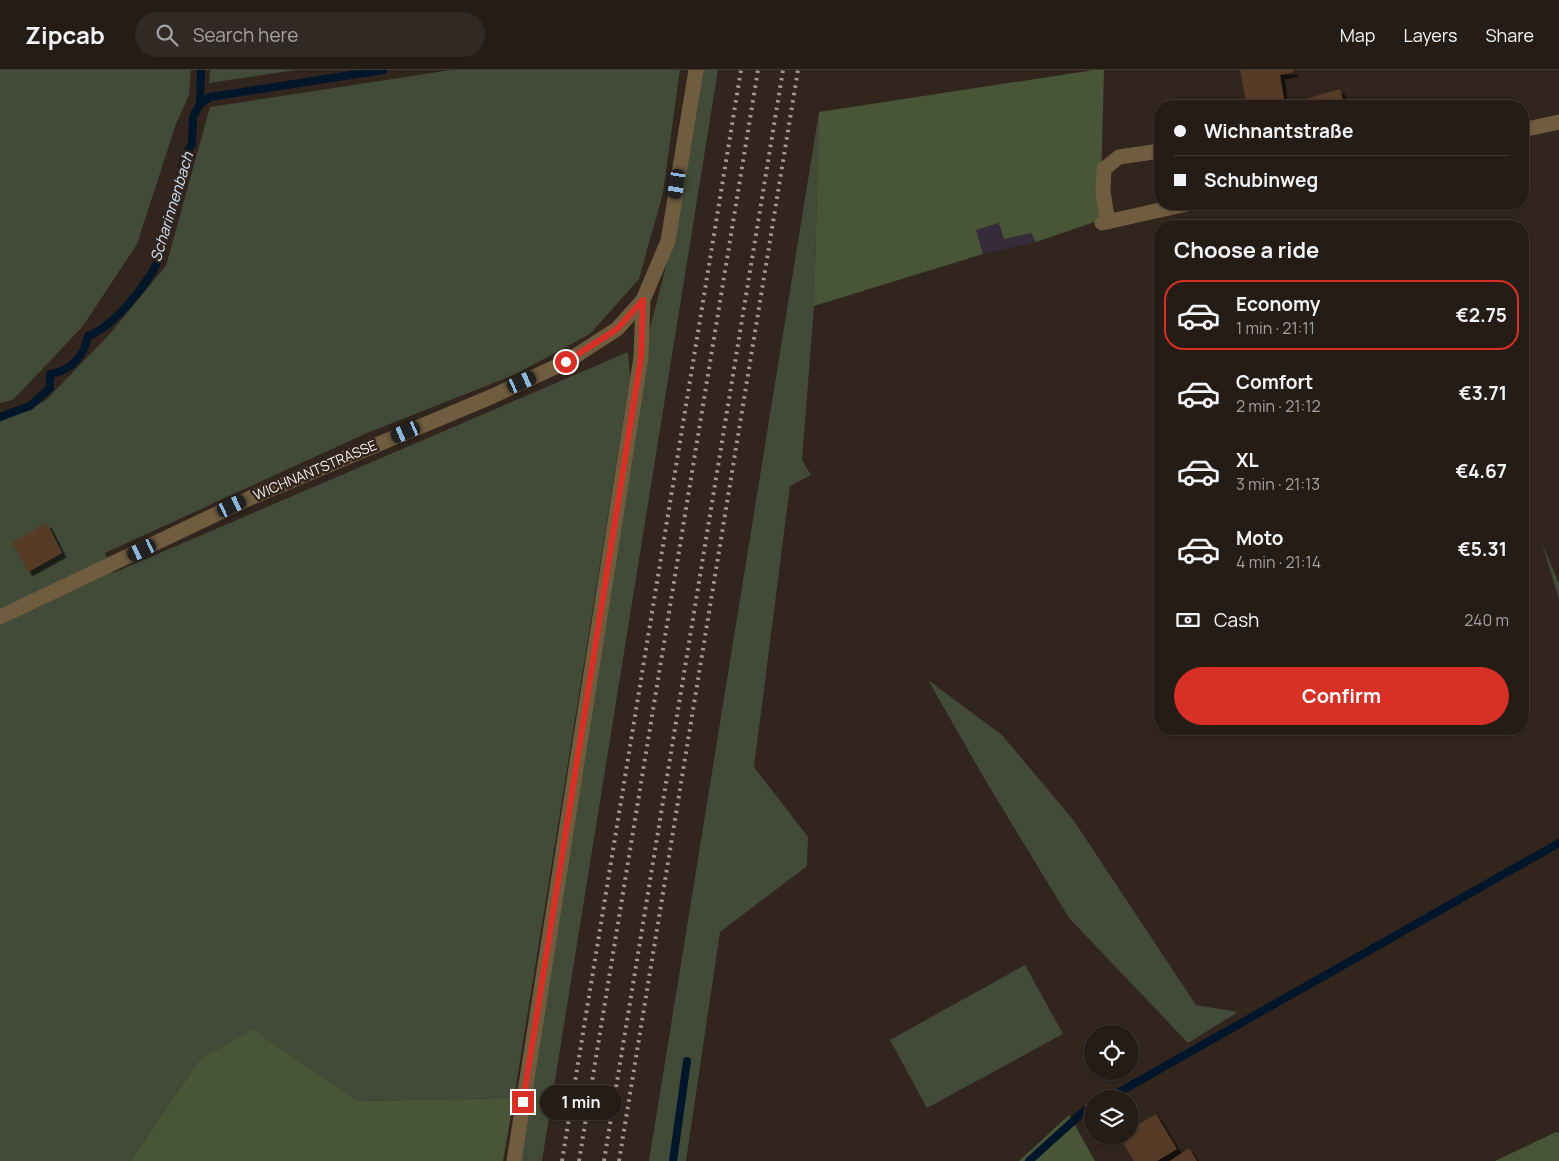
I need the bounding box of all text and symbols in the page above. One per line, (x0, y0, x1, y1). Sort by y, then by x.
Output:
search box (135, 12, 485, 57)
text: Zipcab (25, 18, 105, 51)
icon: search (153, 21, 181, 49)
text: Search here (193, 22, 298, 48)
text: Map (1340, 23, 1375, 47)
text: Layers (1403, 23, 1457, 47)
text: Share (1485, 23, 1534, 47)
text: Wichnantstraße (1204, 118, 1354, 144)
water label: Scharinnenbach (145, 149, 198, 264)
text: Schubinweg (1204, 167, 1318, 193)
car (667, 168, 686, 200)
text: Choose a ride (1174, 235, 1319, 265)
text: Economy (1236, 291, 1320, 317)
icon: car (1176, 293, 1221, 338)
text: €2.75 (1456, 302, 1507, 328)
text: 1 min · 21:11 (1236, 317, 1315, 339)
route start (555, 351, 577, 373)
car (505, 369, 538, 395)
text: Comfort (1236, 369, 1313, 395)
icon: car (1176, 371, 1221, 416)
text: €3.71 (1459, 380, 1507, 406)
text: 2 min · 21:12 (1236, 395, 1321, 417)
car (389, 419, 422, 445)
street label: WICHNANTSTRASSE (250, 435, 379, 504)
text: XL (1236, 447, 1259, 473)
icon: car (1176, 449, 1221, 494)
text: €4.67 (1456, 458, 1507, 484)
text: 3 min · 21:13 (1236, 473, 1320, 495)
car (215, 493, 248, 519)
text: Moto (1236, 525, 1283, 551)
icon: car (1176, 527, 1221, 572)
text: €5.31 (1458, 536, 1507, 562)
car (125, 537, 158, 563)
text: 4 min · 21:14 (1236, 551, 1321, 573)
icon: cash (1174, 606, 1202, 634)
text: Cash (1214, 607, 1259, 633)
text: 240 m (1464, 609, 1509, 631)
button: Confirm (1174, 667, 1509, 725)
map controls (1084, 1025, 1139, 1145)
button: locate (1084, 1025, 1139, 1080)
callout: 1 min (540, 1084, 623, 1120)
button: layers (1084, 1090, 1139, 1145)
route end (512, 1091, 534, 1113)
text: 1 min (561, 1091, 601, 1113)

